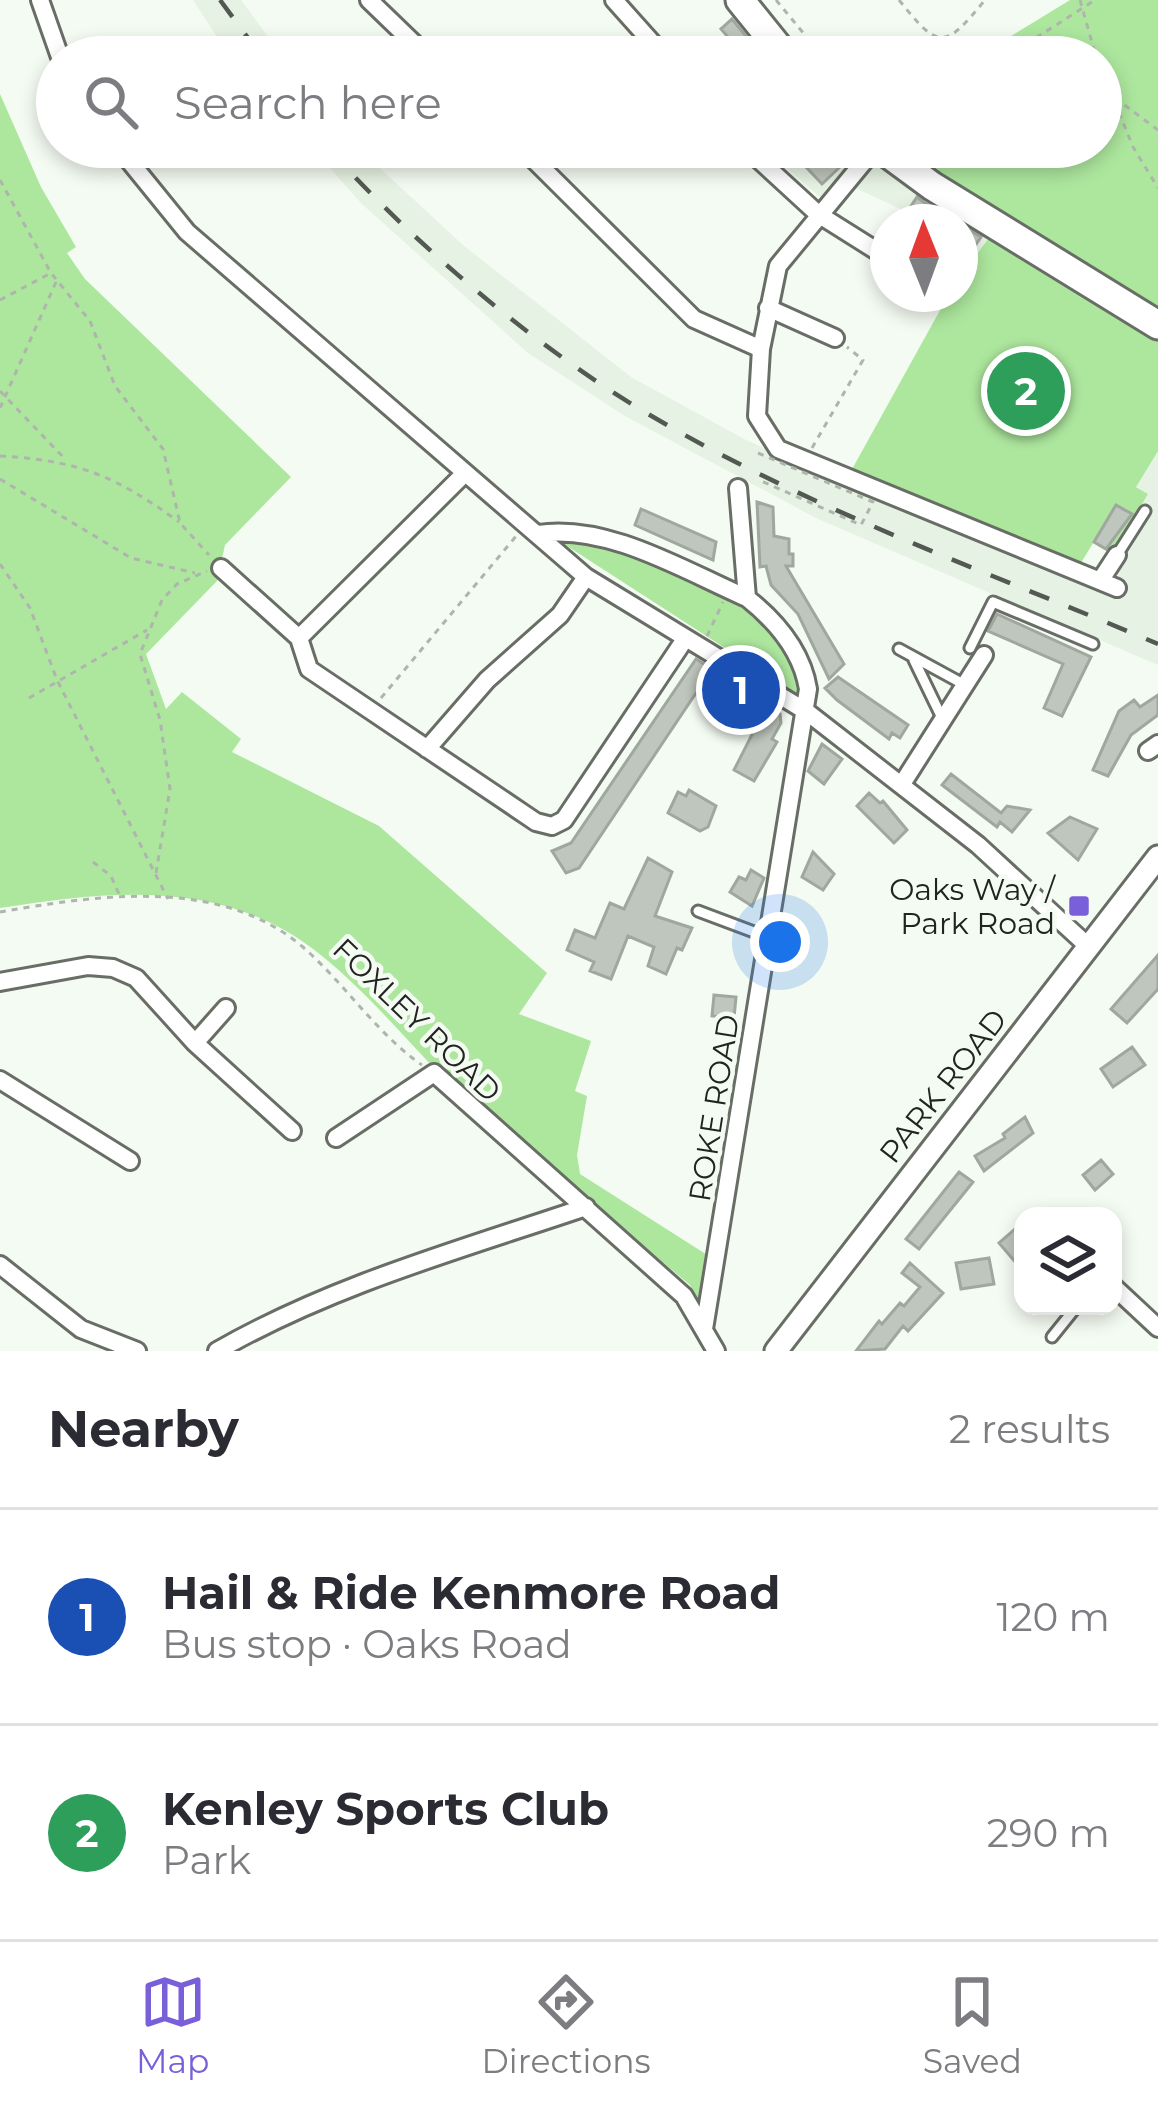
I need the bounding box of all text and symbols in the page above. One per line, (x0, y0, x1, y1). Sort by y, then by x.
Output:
search box (36, 36, 1122, 168)
icon: search (78, 69, 144, 135)
text: Search here (174, 75, 442, 130)
north arrow (870, 204, 978, 312)
pin: 2 (987, 346, 1065, 436)
pin: 1 (702, 645, 780, 735)
place label: Oaks Way / Park Road (889, 871, 1057, 942)
marker: Oaks Way / Park Road (1066, 893, 1092, 919)
your location (750, 912, 810, 972)
street label: FOXLEY ROAD (325, 930, 509, 1110)
street label: PARK ROAD (871, 1002, 1015, 1170)
street label: ROKE ROAD (681, 1012, 747, 1204)
map controls (1014, 1207, 1122, 1315)
button: layers (1014, 1207, 1122, 1315)
text: Nearby (48, 1398, 239, 1460)
text: 2 results (949, 1405, 1110, 1453)
text: Hail & Ride Kenmore Road (162, 1565, 780, 1620)
text: 1 (79, 1593, 95, 1641)
text: 120 m (996, 1593, 1110, 1641)
text: Bus stop · Oaks Road (162, 1620, 572, 1668)
text: Kenley Sports Club (162, 1781, 609, 1836)
text: 2 (75, 1809, 99, 1857)
text: 290 m (987, 1809, 1110, 1857)
text: Park (162, 1836, 251, 1884)
tab: Map (136, 1969, 209, 2081)
tab: Directions (482, 1969, 651, 2081)
tab: Saved (923, 1969, 1022, 2081)

